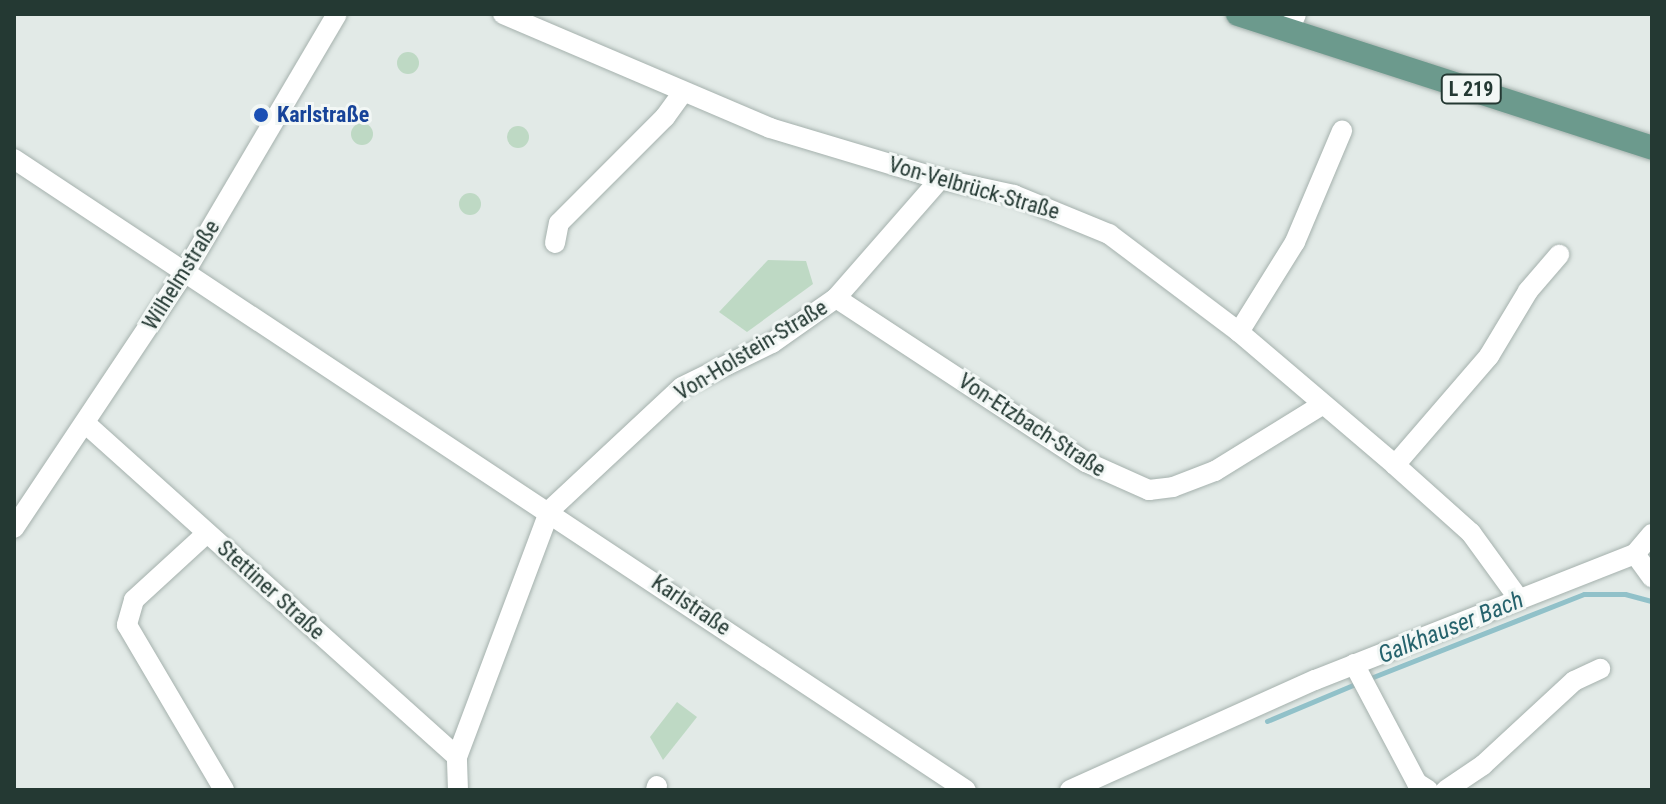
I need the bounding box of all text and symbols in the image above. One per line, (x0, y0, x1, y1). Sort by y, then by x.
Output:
road number: L 219 (1439, 73, 1503, 105)
place label: Karlstraße (277, 102, 369, 128)
marker: Karlstraße (252, 106, 270, 124)
street label: Von-Velbrück-Straße (886, 151, 1062, 225)
street label: Wilhelmstraße (137, 215, 225, 335)
street label: Von-Holstein-Straße (670, 294, 832, 406)
street label: Von-Etzbach-Straße (953, 368, 1111, 482)
street label: Stettiner Straße (212, 535, 330, 645)
street label: Karlstraße (647, 569, 735, 641)
water label: Galkhauser Bach (1374, 586, 1528, 670)

